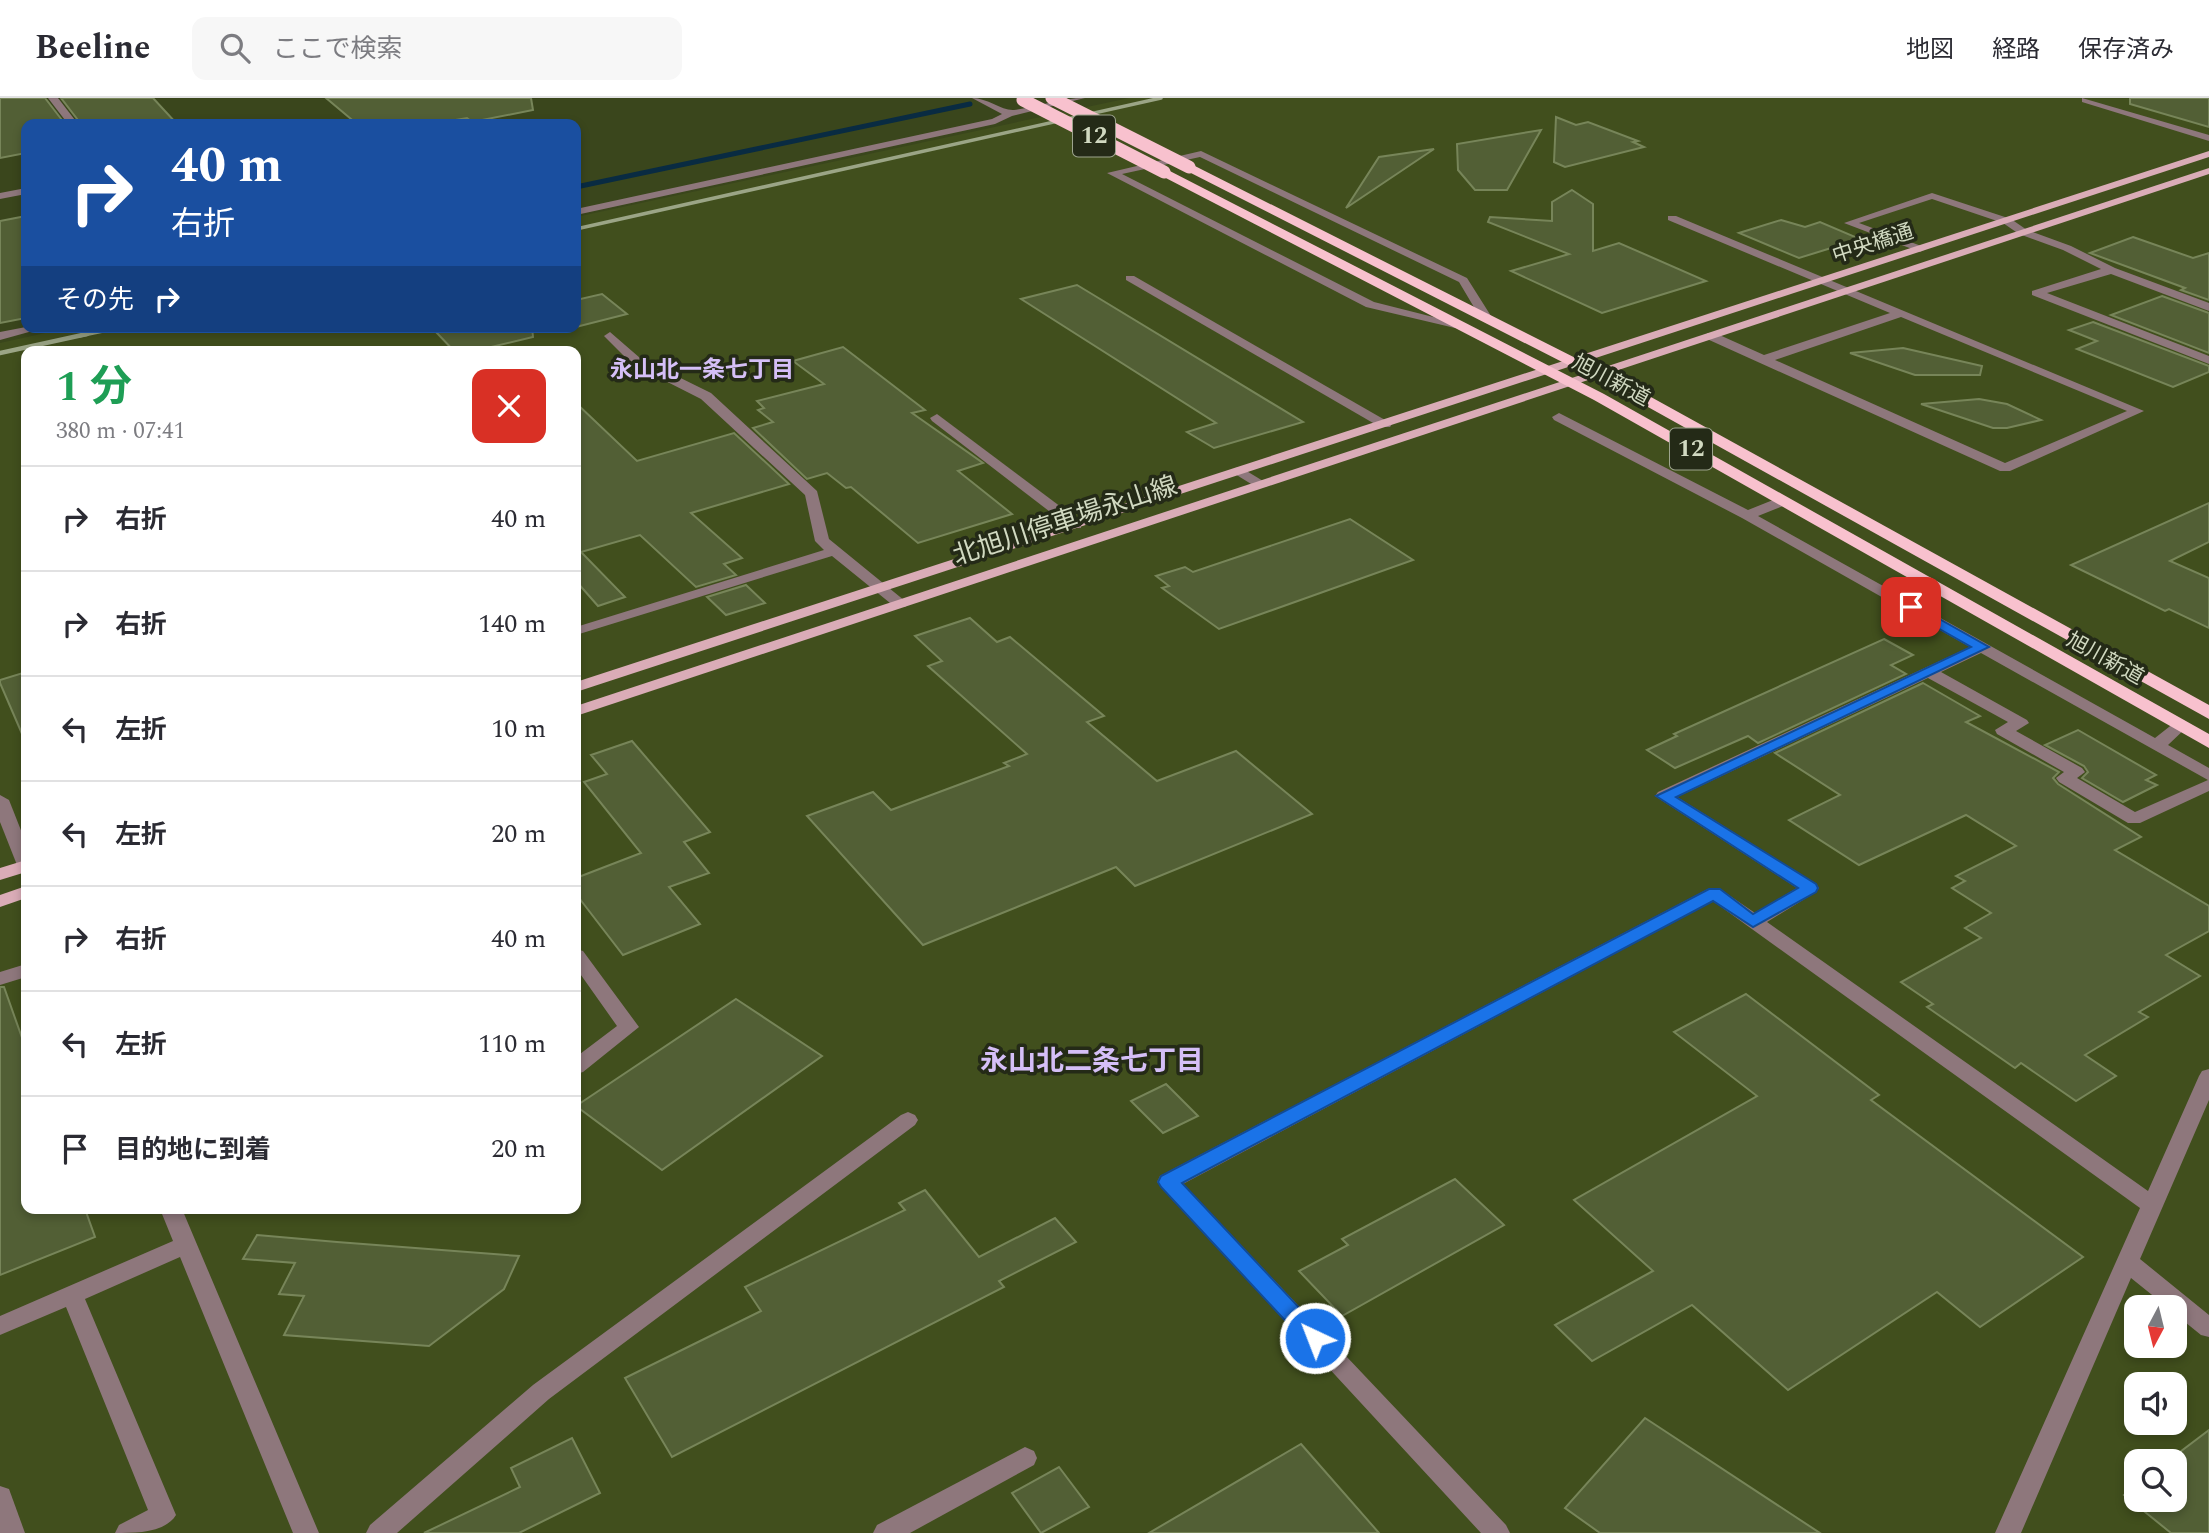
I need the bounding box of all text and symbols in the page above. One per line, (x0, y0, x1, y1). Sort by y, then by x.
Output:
search box (192, 17, 682, 80)
text: Beeline (35, 23, 150, 73)
icon: search (216, 29, 254, 67)
text: ここで検索 (272, 29, 402, 69)
text: 地図 (1906, 32, 1954, 68)
text: 経路 (1992, 32, 2040, 68)
text: 保存済み (2078, 32, 2174, 68)
road number: 12 (1073, 116, 1115, 156)
text: 40 m (171, 129, 282, 204)
icon: right (56, 147, 147, 238)
text: 右折 (171, 200, 235, 249)
street label: 中央橋通 (1828, 216, 1918, 272)
text: その先 (56, 280, 134, 320)
icon: right (148, 280, 186, 318)
street label: 旭川新道 (1566, 347, 1656, 415)
district label: 永山北一条七丁目 (610, 353, 794, 388)
text: 1 分 (56, 356, 132, 419)
button: close (472, 369, 546, 443)
text: 380 m · 07:41 (56, 414, 185, 449)
road number: 12 (1670, 428, 1712, 470)
street label: 北旭川停車場永山線 (948, 466, 1182, 576)
text: 40 m (491, 499, 546, 539)
icon: right (56, 500, 94, 538)
text: 右折 (115, 500, 167, 540)
pin (1881, 577, 1941, 637)
icon: arrive (1892, 588, 1930, 626)
text: 140 m (478, 604, 546, 644)
icon: right (56, 605, 94, 643)
text: 右折 (115, 605, 167, 645)
street label: 旭川新道 (2061, 625, 2149, 693)
text: 10 m (491, 709, 546, 749)
icon: left (56, 710, 94, 748)
text: 左折 (115, 710, 167, 750)
text: 20 m (491, 814, 546, 854)
icon: left (56, 815, 94, 853)
text: 左折 (115, 815, 167, 855)
text: 40 m (491, 919, 546, 959)
icon: right (56, 920, 94, 958)
text: 右折 (115, 920, 167, 960)
text: 110 m (478, 1024, 546, 1064)
icon: left (56, 1025, 94, 1063)
text: 左折 (115, 1025, 167, 1065)
district label: 永山北二条七丁目 (980, 1040, 1204, 1083)
text: 20 m (491, 1129, 546, 1169)
icon: arrive (56, 1130, 94, 1168)
text: 目的地に到着 (115, 1130, 271, 1170)
north arrow (2124, 1295, 2188, 1358)
map controls (2124, 1295, 2187, 1512)
position arrow (1278, 1301, 1352, 1375)
button: sound (2124, 1372, 2187, 1435)
button: search (2124, 1449, 2187, 1512)

